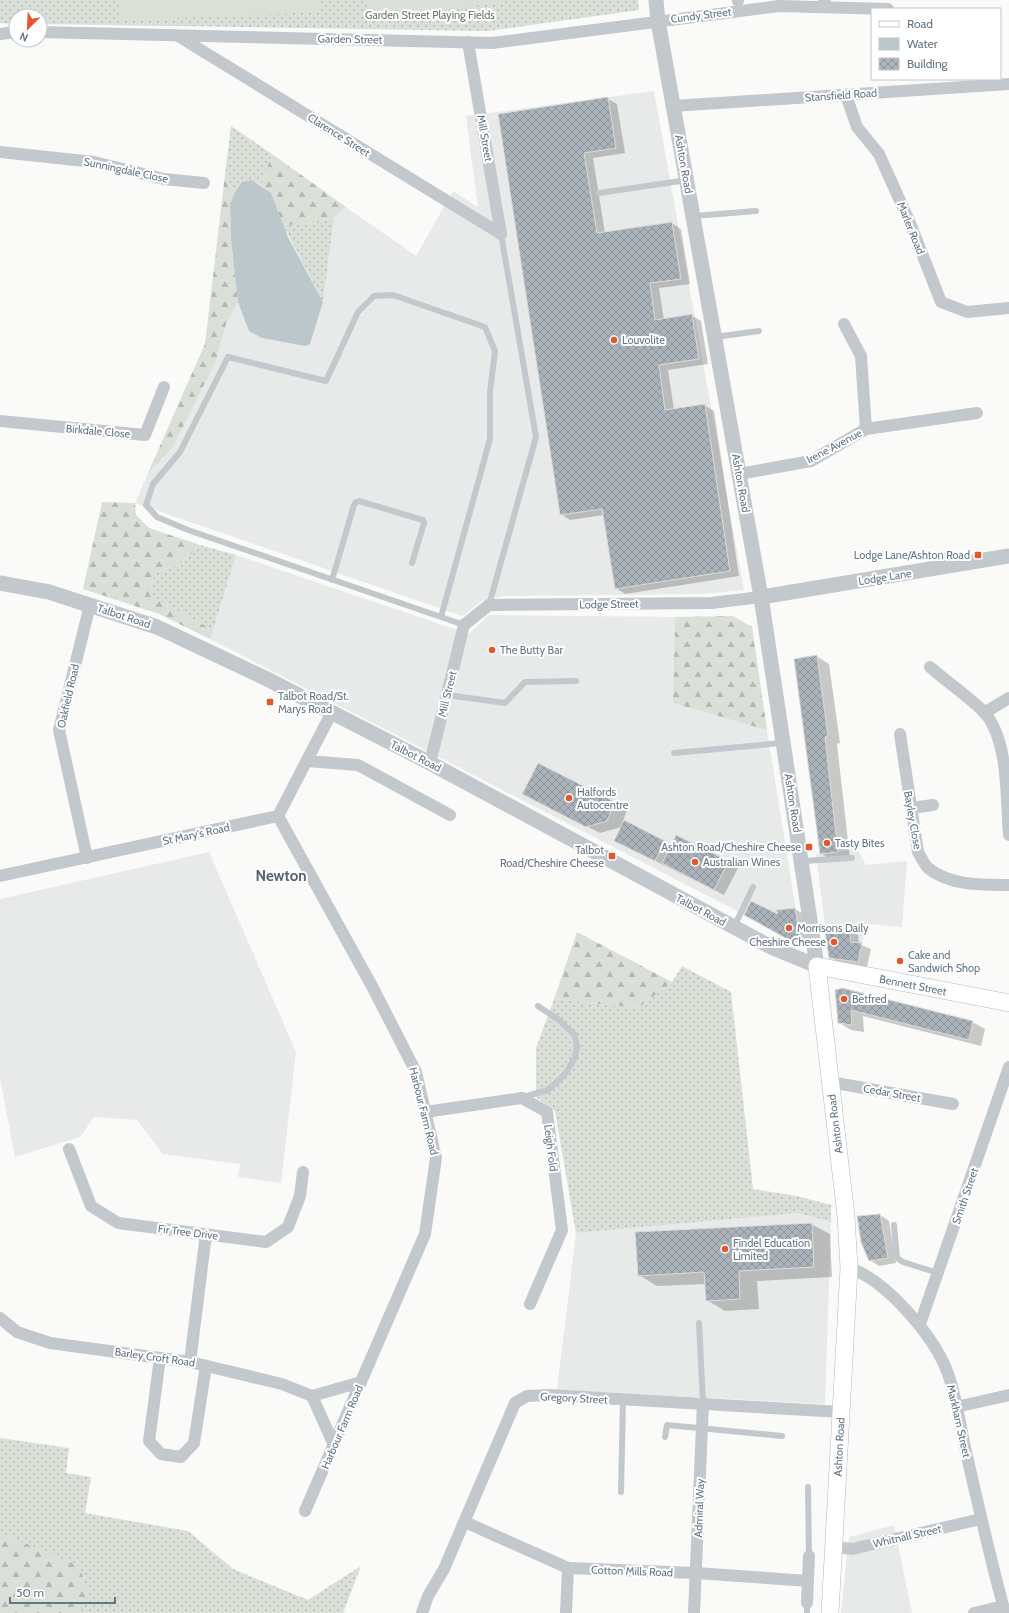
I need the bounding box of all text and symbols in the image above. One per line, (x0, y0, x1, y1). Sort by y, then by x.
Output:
street label: Cundy Street (670, 4, 732, 26)
north arrow (8, 8, 48, 48)
park label: Garden Street Playing Fields (365, 8, 495, 22)
legend (871, 8, 1001, 80)
text: Road (907, 16, 933, 31)
text: N (18, 29, 30, 45)
street label: Garden Street (318, 31, 383, 47)
text: Water (907, 36, 938, 51)
text: Building (907, 56, 949, 71)
street label: Stansfield Road (804, 85, 878, 105)
street label: Clarence Street (305, 110, 373, 160)
street label: Mill Street (474, 114, 496, 163)
street label: Ashton Road (672, 134, 696, 194)
street label: Sunningdale Close (82, 154, 170, 186)
street label: Marler Road (894, 200, 928, 256)
place label: Louvolite (622, 333, 665, 347)
marker: Louvolite (609, 335, 619, 345)
street label: Birkdale Close (65, 421, 131, 441)
street label: Irene Avenue (804, 425, 864, 466)
street label: Ashton Road (729, 453, 753, 513)
place label: Lodge Lane/Ashton Road (854, 548, 970, 562)
marker: Lodge Lane/Ashton Road (973, 550, 983, 560)
street label: Lodge Lane (857, 566, 913, 588)
street label: Lodge Street (579, 596, 639, 612)
street label: Talbot Road (96, 601, 152, 631)
place label: The Butty Bar (500, 643, 563, 657)
marker: The Butty Bar (487, 645, 497, 655)
street label: Oakfield Road (54, 663, 82, 729)
street label: Mill Street (435, 669, 460, 719)
place label: Talbot Road/St. Marys Road (278, 689, 349, 716)
marker: Talbot Road/St. Marys Road (265, 697, 275, 707)
street label: Talbot Road (388, 737, 444, 775)
street label: Ashton Road (781, 773, 805, 833)
place label: Halfords Autocentre (577, 785, 629, 812)
street label: Bayley Close (901, 790, 925, 851)
marker: Halfords Autocentre (564, 793, 574, 803)
street label: St Mary's Road (161, 820, 231, 848)
place label: Tasty Bites (835, 836, 885, 850)
marker: Tasty Bites (822, 838, 832, 848)
place label: Ashton Road/Cheshire Cheese (661, 840, 801, 854)
marker: Ashton Road/Cheshire Cheese (804, 842, 814, 852)
place label: Talbot Road/Cheshire Cheese (500, 843, 604, 870)
marker: Talbot Road/Cheshire Cheese (607, 851, 617, 861)
place label: Australian Wines (703, 855, 781, 869)
marker: Australian Wines (690, 857, 700, 867)
district label: Newton (256, 867, 307, 885)
street label: Talbot Road (673, 891, 729, 929)
place label: Morrisons Daily (797, 921, 869, 935)
marker: Morrisons Daily (784, 923, 794, 933)
place label: Cheshire Cheese (749, 935, 826, 949)
marker: Cheshire Cheese (829, 937, 839, 947)
place label: Cake and Sandwich Shop (908, 948, 980, 975)
marker: Cake and Sandwich Shop (895, 956, 905, 966)
street label: Bennett Street (878, 972, 948, 998)
place label: Betfred (852, 992, 887, 1006)
marker: Betfred (839, 994, 849, 1004)
street label: Harbour Farm Road (406, 1066, 442, 1156)
street label: Cedar Street (862, 1081, 922, 1105)
street label: Ashton Road (824, 1094, 846, 1154)
street label: Leigh Fold (541, 1124, 561, 1172)
street label: Smith Street (949, 1166, 981, 1226)
street label: Fir Tree Drive (157, 1221, 219, 1243)
place label: Findel Education Limited (733, 1236, 810, 1263)
marker: Findel Education Limited (720, 1244, 730, 1254)
street label: Barley Croft Road (114, 1344, 196, 1370)
street label: Harbour Farm Road (318, 1383, 366, 1471)
street label: Markham Street (944, 1383, 974, 1459)
street label: Gregory Street (540, 1389, 608, 1407)
street label: Ashton Road (830, 1417, 848, 1477)
street label: Admiral Way (691, 1478, 707, 1538)
street label: Whitnall Street (871, 1521, 943, 1551)
street label: Cotton Mills Road (591, 1563, 673, 1579)
scale bar (10, 1579, 115, 1605)
text: 50 m (16, 1585, 44, 1600)

